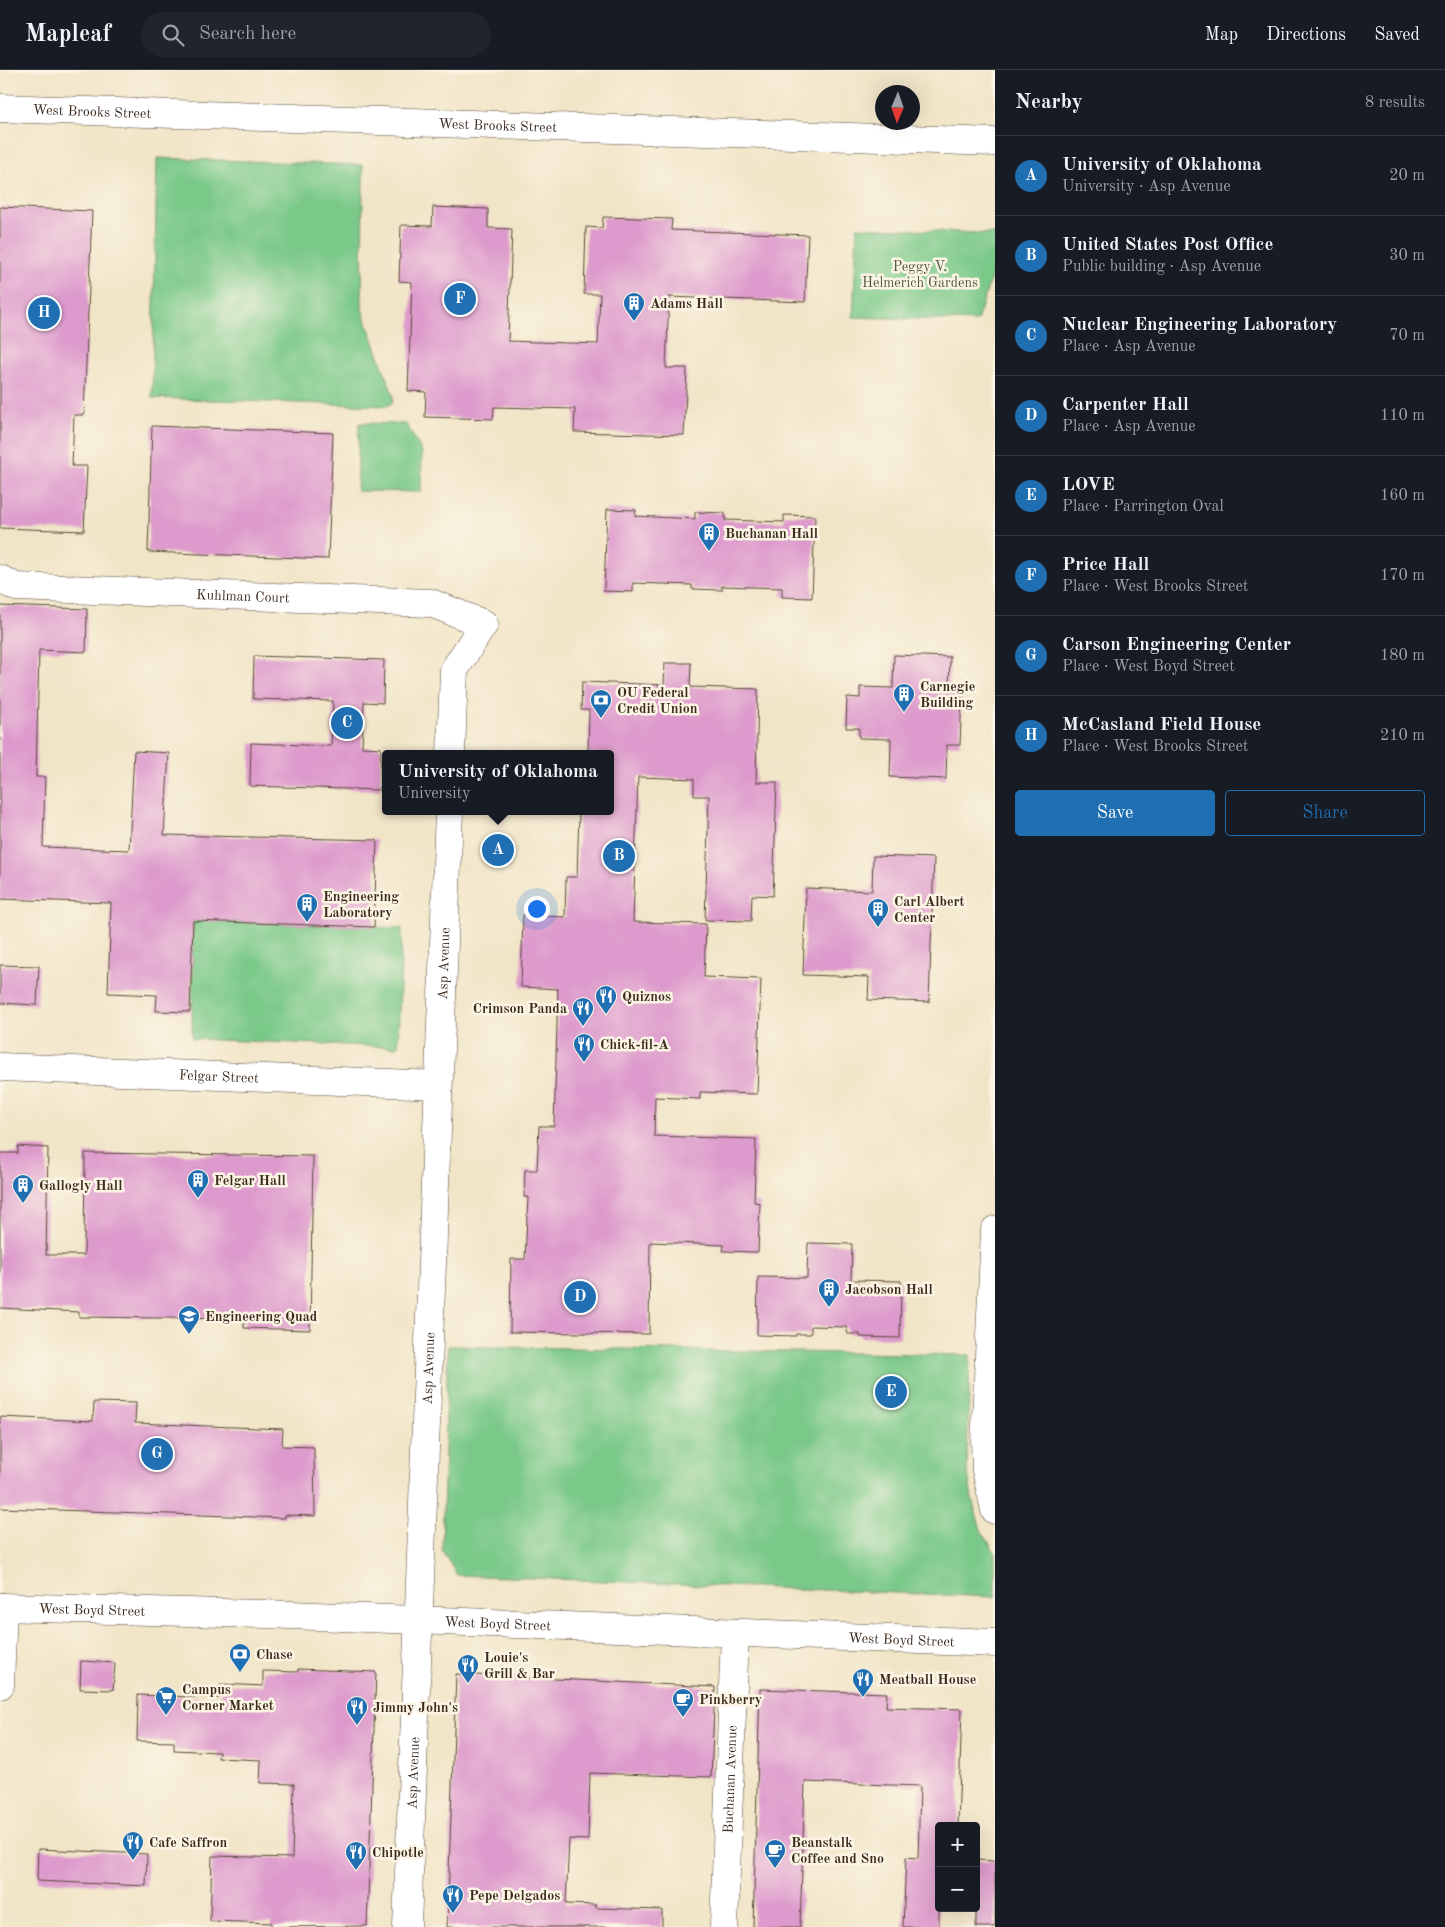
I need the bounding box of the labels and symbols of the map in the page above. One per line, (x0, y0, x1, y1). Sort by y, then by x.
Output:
north arrow (875, 85, 920, 130)
street label: West Brooks Street (32, 103, 152, 121)
street label: West Brooks Street (438, 117, 557, 135)
park label: Peggy V. Helmerich Gardens (862, 260, 978, 290)
pin: F (444, 280, 476, 318)
building icon: Adams Hall (622, 291, 646, 322)
pin: H (28, 294, 60, 332)
place label: Adams Hall (650, 297, 723, 311)
building icon: Buchanan Hall (697, 521, 721, 552)
place label: Buchanan Hall (725, 527, 818, 541)
street label: Kuhlman Court (196, 588, 290, 606)
place label: Carnegie Building (920, 680, 975, 710)
building icon: Carnegie Building (892, 682, 916, 713)
place label: OU Federal Credit Union (617, 686, 698, 716)
bank icon: OU Federal Credit Union (589, 688, 613, 719)
pin: C (331, 704, 363, 742)
pin: A (482, 831, 514, 869)
pin: B (603, 837, 635, 875)
place label: Engineering Laboratory (323, 890, 399, 920)
building icon: Engineering Laboratory (295, 892, 319, 923)
place label: Carl Albert Center (894, 895, 965, 925)
your location (524, 896, 550, 922)
building icon: Carl Albert Center (866, 897, 890, 928)
street label: Asp Avenue (436, 927, 453, 1000)
restaurant icon: Quiznos (594, 984, 618, 1015)
place label: Quiznos (622, 990, 671, 1004)
restaurant icon: Crimson Panda (571, 996, 595, 1027)
place label: Crimson Panda (473, 1002, 567, 1016)
restaurant icon: Chick-fil-A (572, 1032, 596, 1063)
place label: Chick-fil-A (600, 1038, 669, 1052)
street label: Felgar Street (179, 1068, 259, 1086)
building icon: Felgar Hall (186, 1168, 210, 1199)
building icon: Gallogly Hall (11, 1173, 35, 1204)
place label: Felgar Hall (214, 1174, 286, 1188)
place label: Gallogly Hall (39, 1179, 122, 1193)
building icon: Jacobson Hall (817, 1277, 841, 1308)
pin: D (564, 1278, 596, 1316)
place label: Jacobson Hall (845, 1283, 933, 1297)
school or university icon: Engineering Quad (177, 1304, 201, 1335)
place label: Engineering Quad (205, 1310, 318, 1324)
street label: Asp Avenue (421, 1332, 437, 1405)
pin: E (875, 1373, 907, 1411)
pin: G (141, 1435, 173, 1473)
street label: West Boyd Street (38, 1602, 146, 1619)
street label: West Boyd Street (444, 1615, 551, 1633)
street label: West Boyd Street (848, 1631, 955, 1649)
bank icon: Chase (228, 1642, 252, 1673)
place label: Chase (256, 1648, 293, 1662)
place label: Louie's Grill & Bar (484, 1651, 555, 1681)
restaurant icon: Louie's Grill & Bar (456, 1653, 480, 1684)
restaurant icon: Meatball House (851, 1667, 875, 1698)
place label: Meatball House (879, 1673, 976, 1687)
place label: Campus Corner Market (182, 1683, 274, 1713)
supermarket icon: Campus Corner Market (154, 1685, 178, 1716)
cafe icon: Pinkberry (671, 1687, 695, 1718)
place label: Pinkberry (699, 1693, 762, 1707)
restaurant icon: Jimmy John's (345, 1695, 369, 1726)
place label: Jimmy John's (373, 1701, 458, 1715)
street label: Buchanan Avenue (722, 1725, 740, 1834)
street label: Asp Avenue (405, 1737, 422, 1810)
restaurant icon: Cafe Saffron (121, 1830, 145, 1861)
place label: Cafe Saffron (149, 1836, 228, 1850)
place label: Beanstalk Coffee and Sno (791, 1836, 884, 1866)
cafe icon: Beanstalk Coffee and Sno (763, 1838, 787, 1869)
restaurant icon: Chipotle (344, 1840, 368, 1871)
place label: Chipotle (372, 1846, 424, 1860)
restaurant icon: Pepe Delgados (441, 1883, 465, 1914)
place label: Pepe Delgados (469, 1889, 560, 1903)

